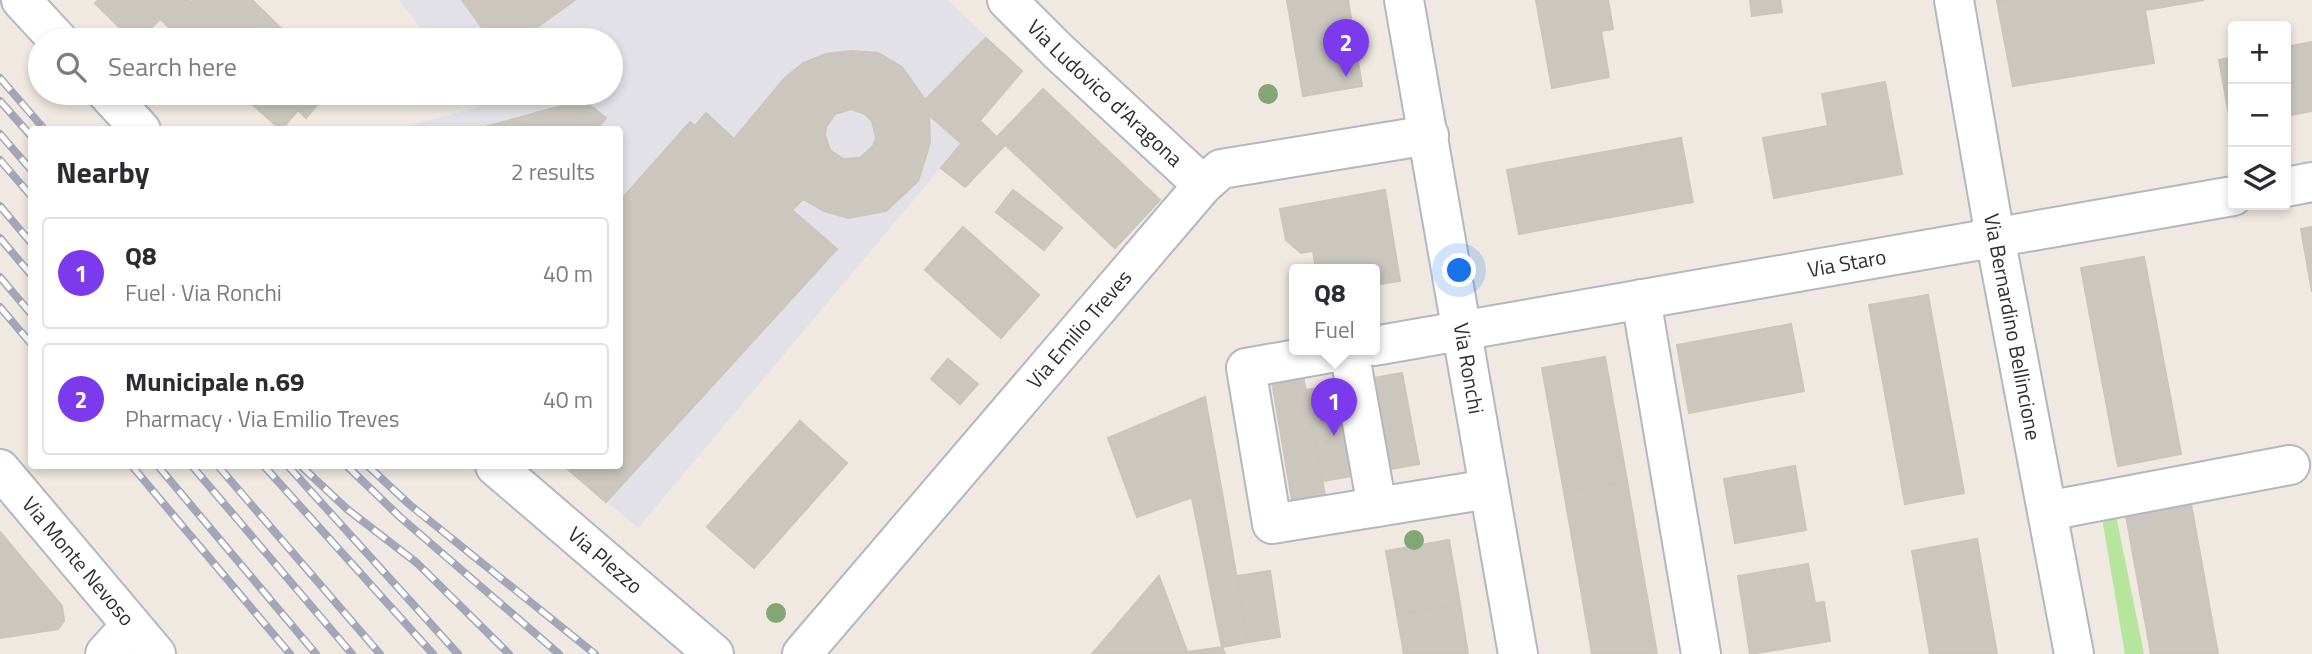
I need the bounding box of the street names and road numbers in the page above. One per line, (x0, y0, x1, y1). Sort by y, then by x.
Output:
street label: Via Ludovico d'Aragona (1020, 12, 1191, 174)
street label: Via Bernardino Bellincione (1976, 211, 2050, 443)
street label: Via Staro (1805, 240, 1888, 285)
street label: Via Emilio Treves (1018, 262, 1139, 395)
street label: Via Ronchi (1446, 320, 1493, 416)
street label: Via Monte Nevoso (15, 489, 143, 633)
street label: Via Plezzo (561, 518, 650, 601)

